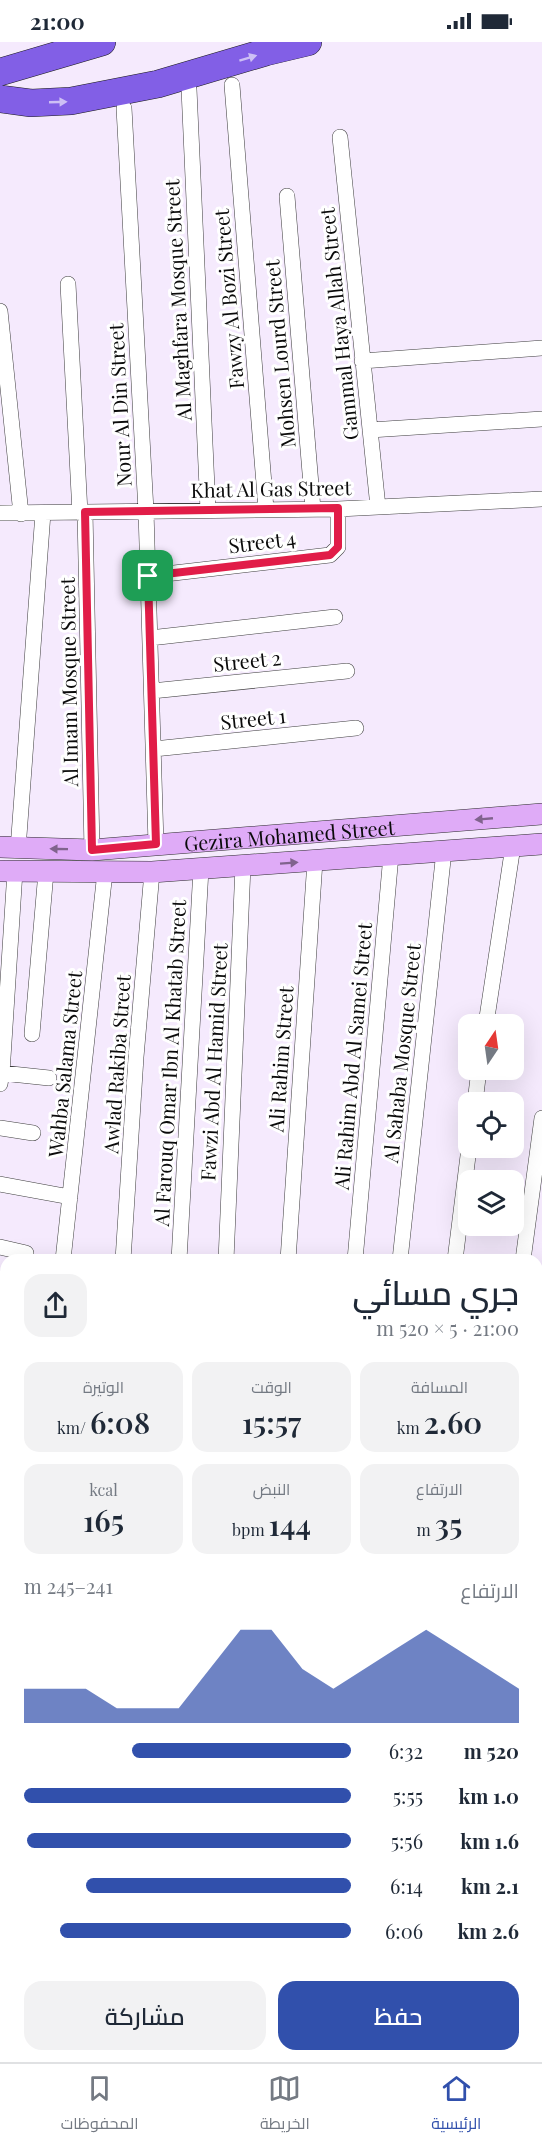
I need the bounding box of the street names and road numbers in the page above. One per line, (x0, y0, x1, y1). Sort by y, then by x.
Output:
street label: Al Maghfara Mosque Street (157, 178, 197, 422)
street label: Gammal Haya Allah Street (312, 206, 364, 441)
street label: Fawzy Al Bozi Street (207, 207, 249, 390)
street label: Mohsen Lourd Street (257, 258, 301, 449)
street label: Nour Al Din Street (101, 322, 137, 487)
street label: Khat Al Gas Street (190, 473, 352, 503)
street label: Street 4 (227, 523, 297, 559)
street label: Al Imam Mosque Street (53, 576, 83, 788)
street label: Street 2 (212, 643, 282, 677)
street label: Street 1 (219, 701, 287, 735)
street label: Gezira Mohamed Street (183, 812, 396, 856)
street label: Al Farouq Omar Ibn Al Khatab Street (147, 898, 191, 1228)
street label: Ali Rahim Abd Al Samei Street (327, 920, 377, 1192)
street label: Al Sahaba Mosque Street (376, 941, 426, 1165)
street label: Fawzi Abd Al Hamid Street (193, 942, 233, 1182)
street label: Wahba Salama Street (41, 969, 87, 1160)
street label: Awlad Rakiba Street (96, 973, 136, 1155)
street label: Ali Rahim Street (261, 984, 299, 1134)

